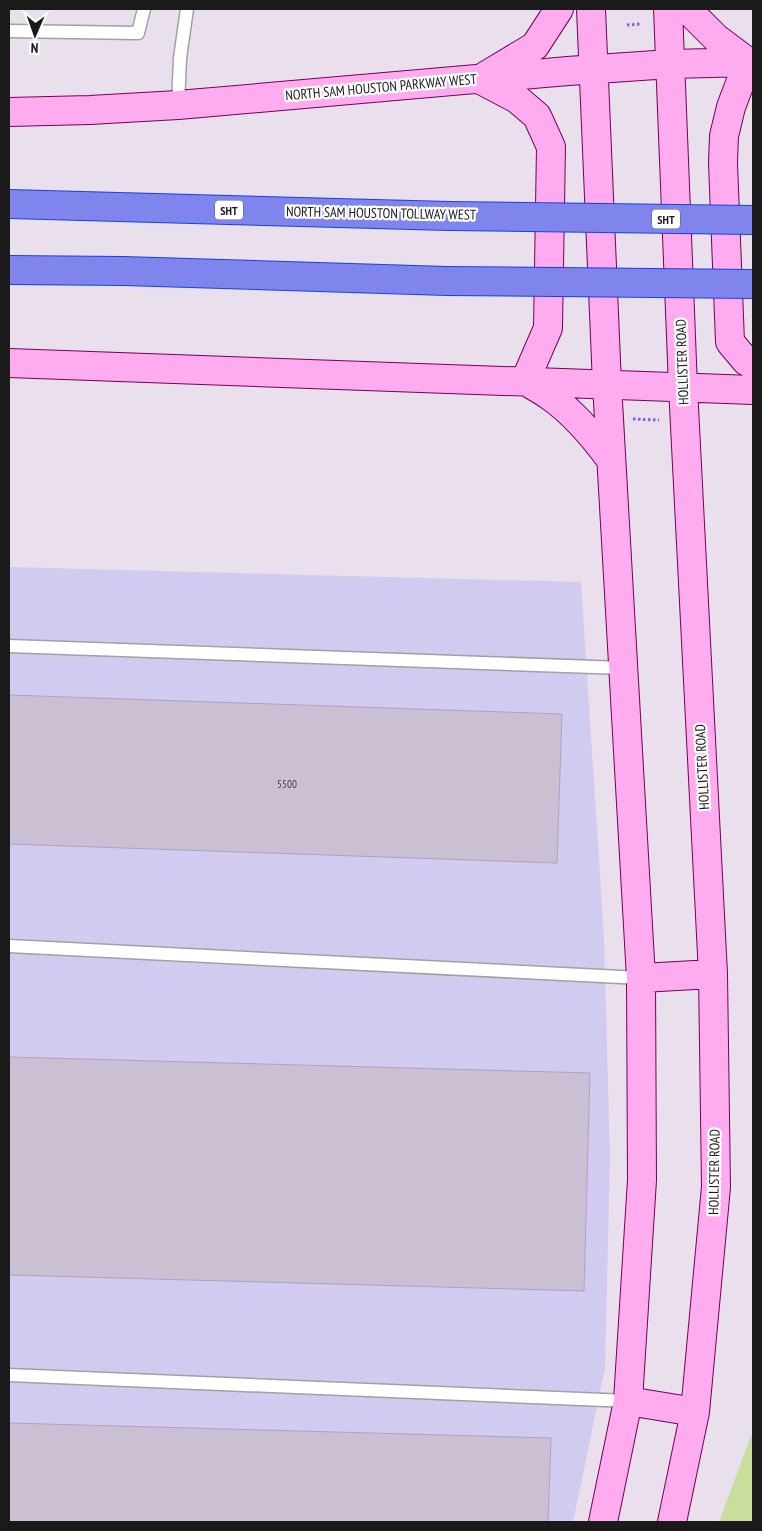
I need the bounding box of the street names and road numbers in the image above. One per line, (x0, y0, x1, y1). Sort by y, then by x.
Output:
street label: NORTH SAM HOUSTON PARKWAY WEST (285, 70, 478, 104)
road number: SHT (215, 200, 243, 220)
street label: NORTH SAM HOUSTON TOLLWAY WEST (286, 202, 477, 224)
road number: SHT (652, 210, 680, 228)
street label: HOLLISTER ROAD (672, 319, 692, 405)
street label: HOLLISTER ROAD (691, 724, 713, 810)
street label: HOLLISTER ROAD (704, 1129, 724, 1215)

